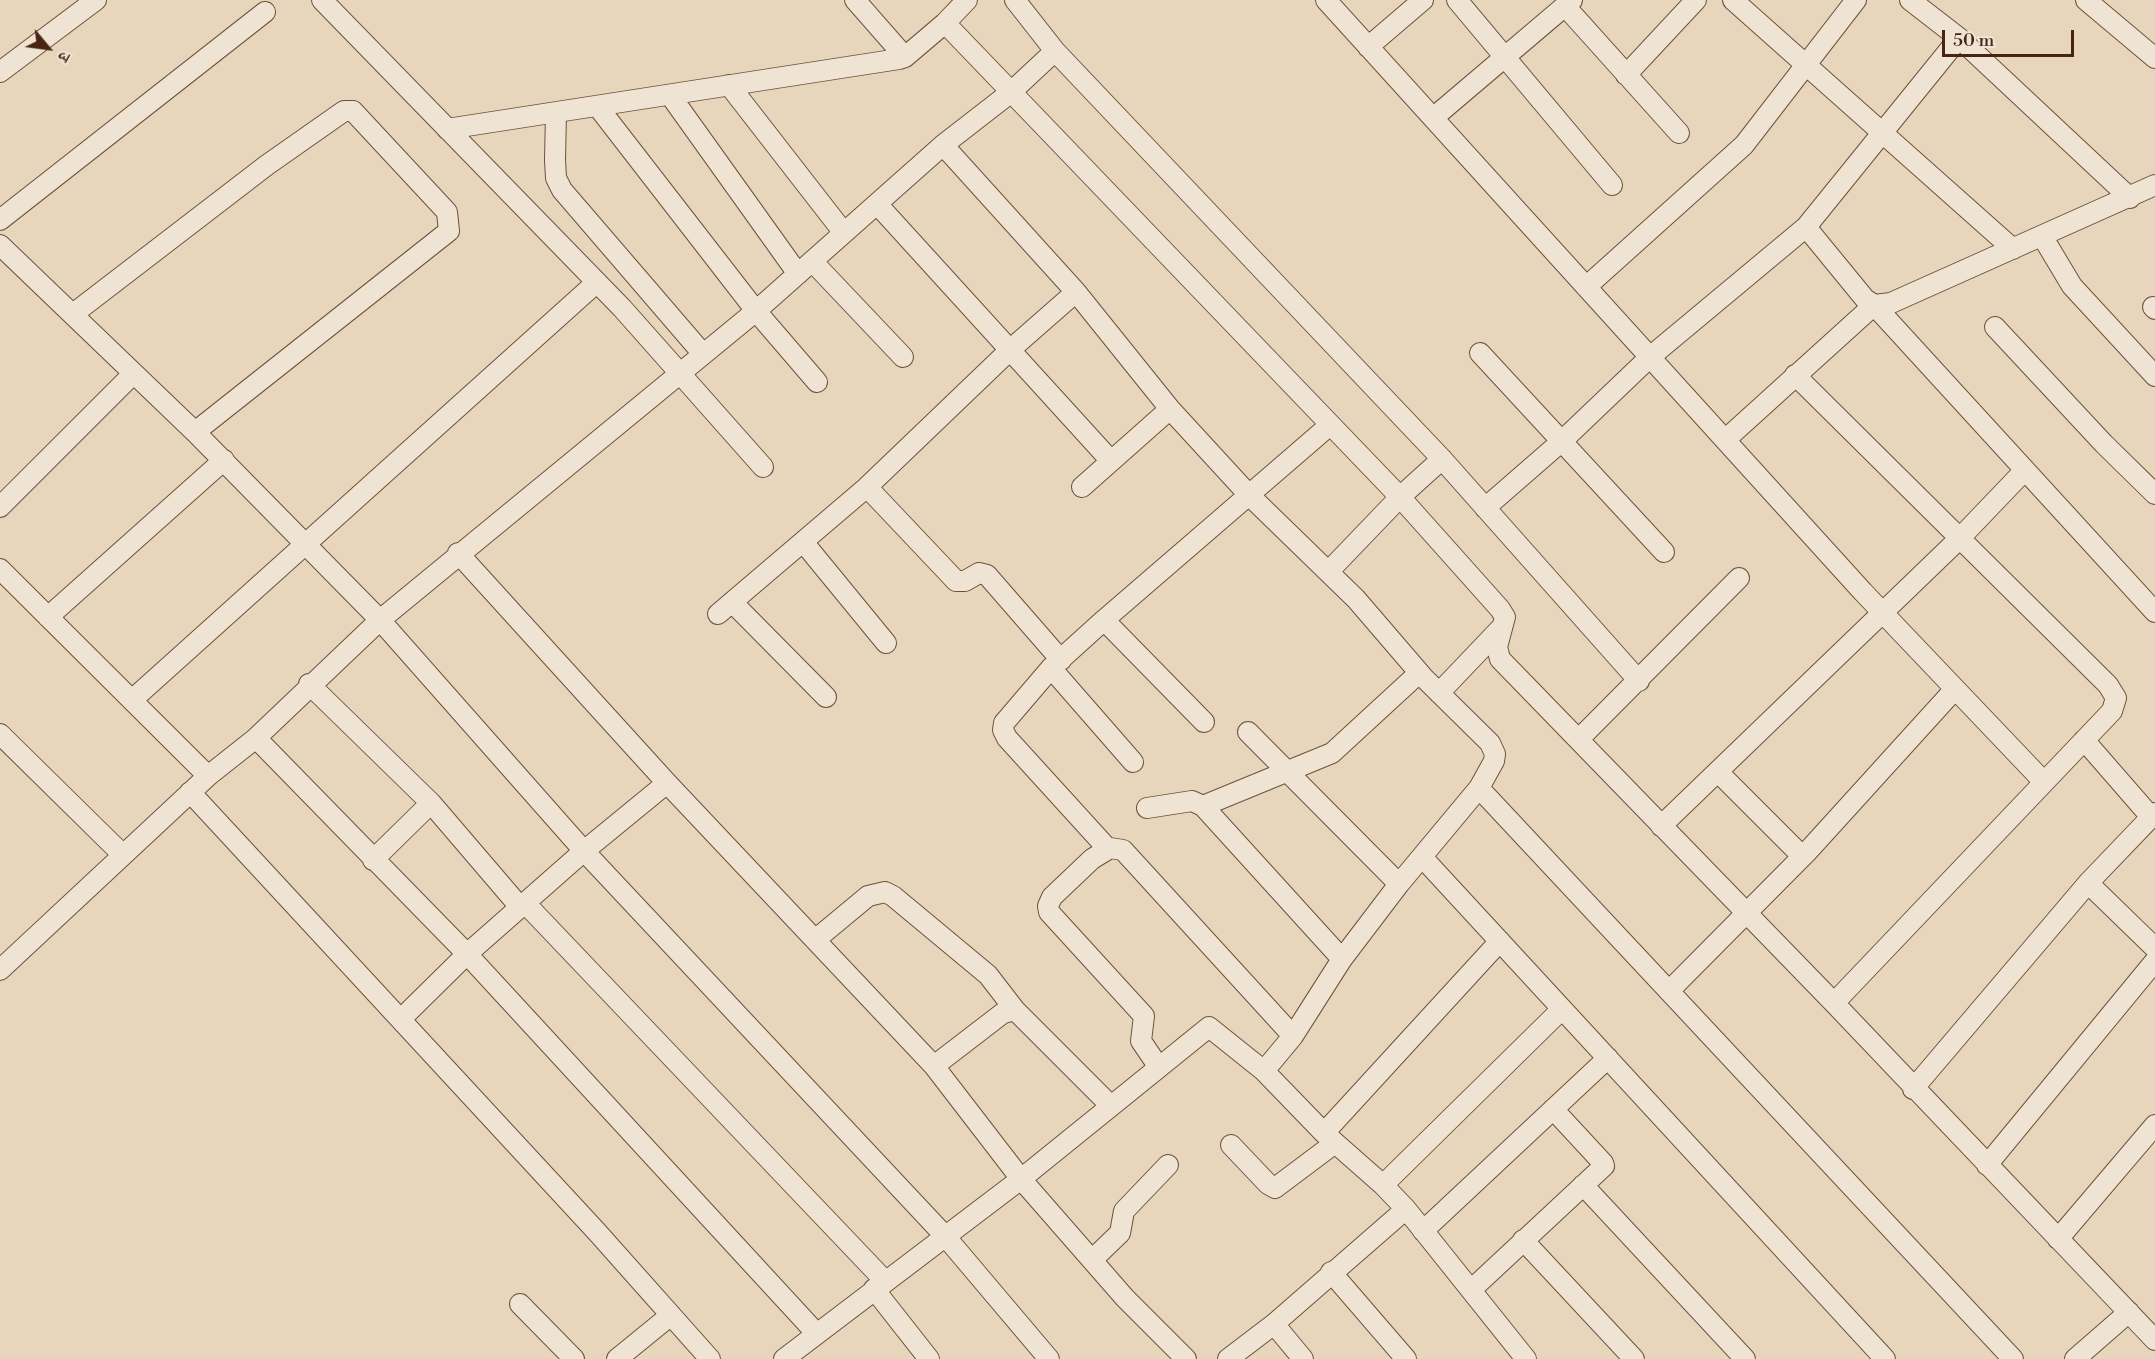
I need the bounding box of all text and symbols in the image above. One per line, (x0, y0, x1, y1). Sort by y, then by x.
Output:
north arrow (18, 18, 78, 78)
scale bar (1945, 18, 2077, 56)
text: 50 m (1953, 29, 1994, 52)
text: उ (53, 48, 74, 65)

